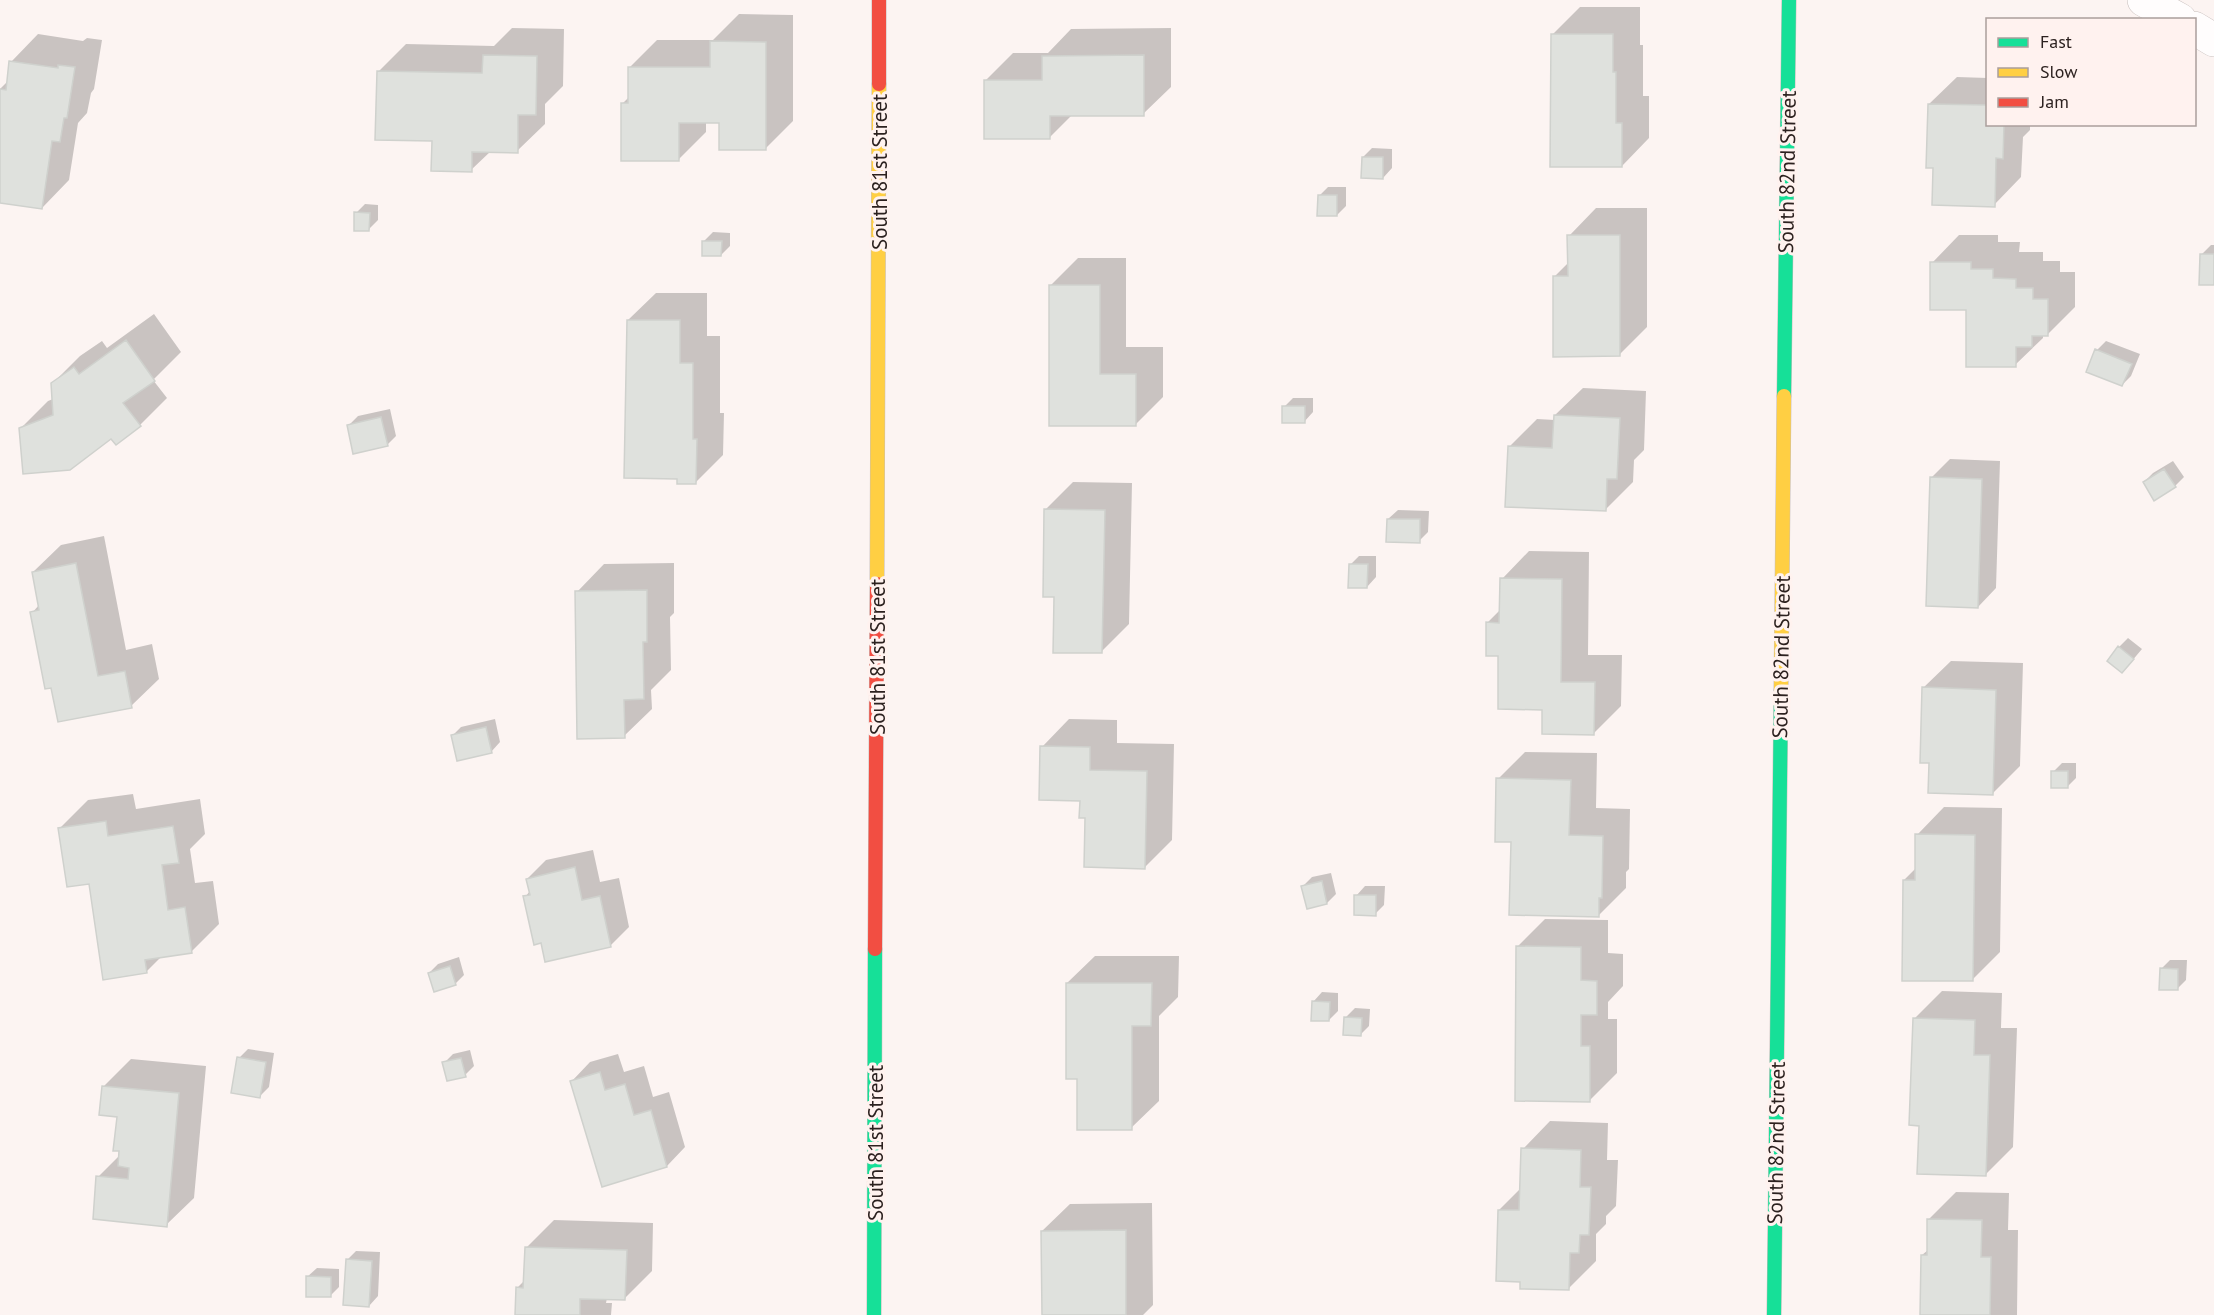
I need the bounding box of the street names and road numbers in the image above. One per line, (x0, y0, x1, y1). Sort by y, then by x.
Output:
street label: South 82nd Street (1772, 90, 1802, 254)
street label: South 81st Street (866, 94, 893, 250)
street label: South 82nd Street (1766, 575, 1796, 739)
street label: South 81st Street (864, 579, 891, 735)
street label: South 82nd Street (1761, 1061, 1791, 1225)
street label: South 81st Street (862, 1065, 889, 1221)

